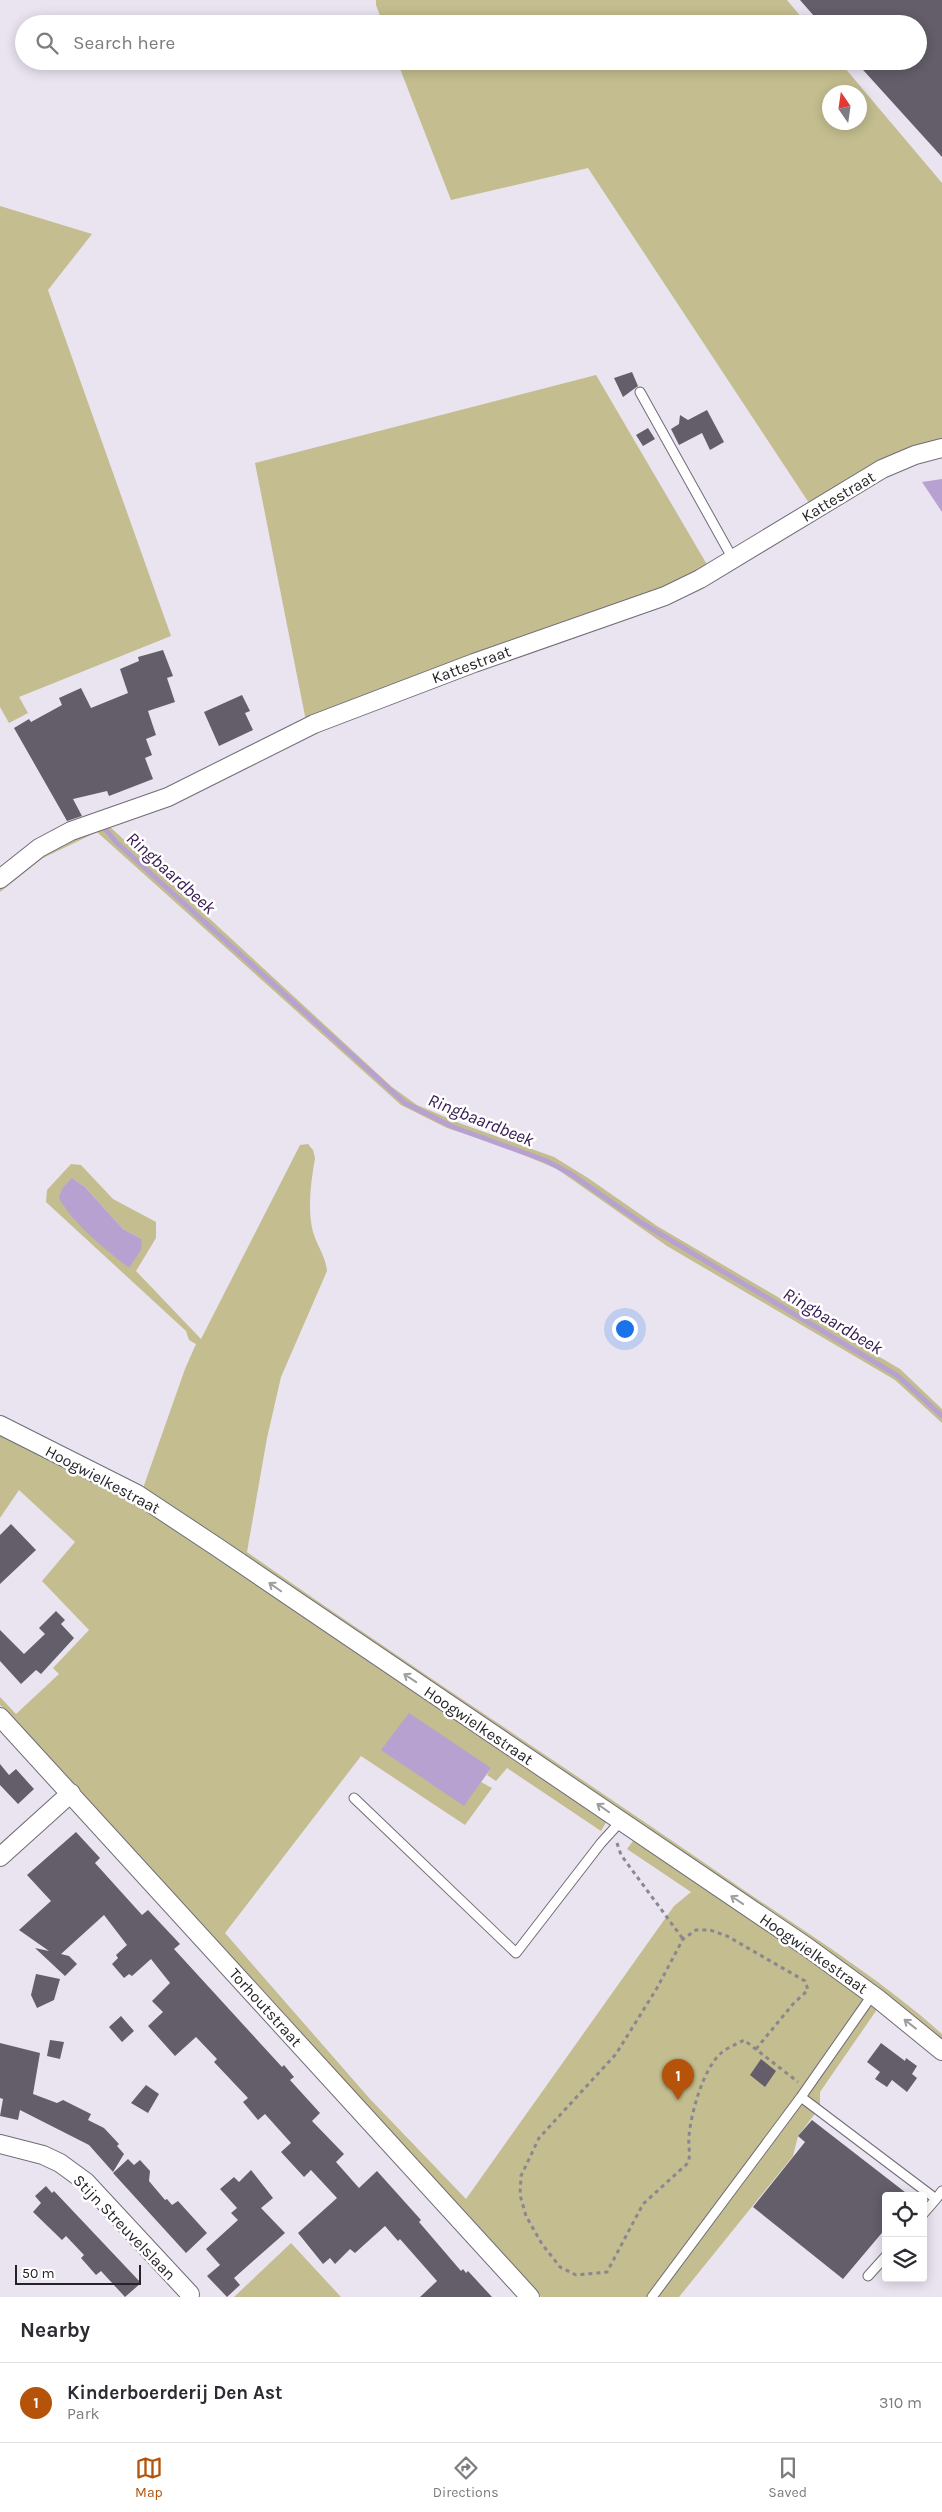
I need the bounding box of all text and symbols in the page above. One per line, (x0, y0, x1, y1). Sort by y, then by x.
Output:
search box (15, 15, 927, 70)
icon: search (33, 29, 61, 57)
text: Search here (73, 32, 175, 54)
north arrow (822, 85, 867, 130)
street label: Kattestraat (798, 467, 879, 526)
street label: Kattestraat (429, 641, 513, 688)
water label: Ringbaardbeek (122, 827, 221, 919)
water label: Ringbaardbeek (425, 1089, 538, 1152)
water label: Ringbaardbeek (779, 1283, 888, 1360)
your location (612, 1316, 638, 1342)
street label: Hoogwielkestraat (42, 1441, 163, 1518)
one-way arrow (268, 1582, 282, 1592)
one-way arrow (403, 1673, 417, 1683)
street label: Hoogwielkestraat (421, 1682, 537, 1769)
one-way arrow (596, 1803, 610, 1813)
one-way arrow (730, 1895, 744, 1905)
street label: Hoogwielkestraat (756, 1909, 871, 1998)
street label: Torhoutstraat (225, 1964, 306, 2051)
one-way arrow (904, 2018, 917, 2029)
pin: 1 (662, 2059, 694, 2100)
street label: Stijn Streuvelslaan (69, 2171, 180, 2284)
map controls (882, 2192, 927, 2282)
button: locate (882, 2192, 927, 2237)
button: layers (882, 2237, 927, 2282)
scale bar (15, 2262, 141, 2285)
text: 50 m (22, 2265, 55, 2282)
text: Nearby (20, 2318, 90, 2342)
text: Kinderboerderij Den Ast (67, 2382, 282, 2404)
text: 1 (33, 2393, 39, 2412)
text: 310 m (879, 2393, 922, 2412)
text: Park (67, 2404, 99, 2423)
tab: Map (135, 2454, 163, 2501)
tab: Directions (433, 2454, 499, 2501)
tab: Saved (768, 2454, 807, 2501)

